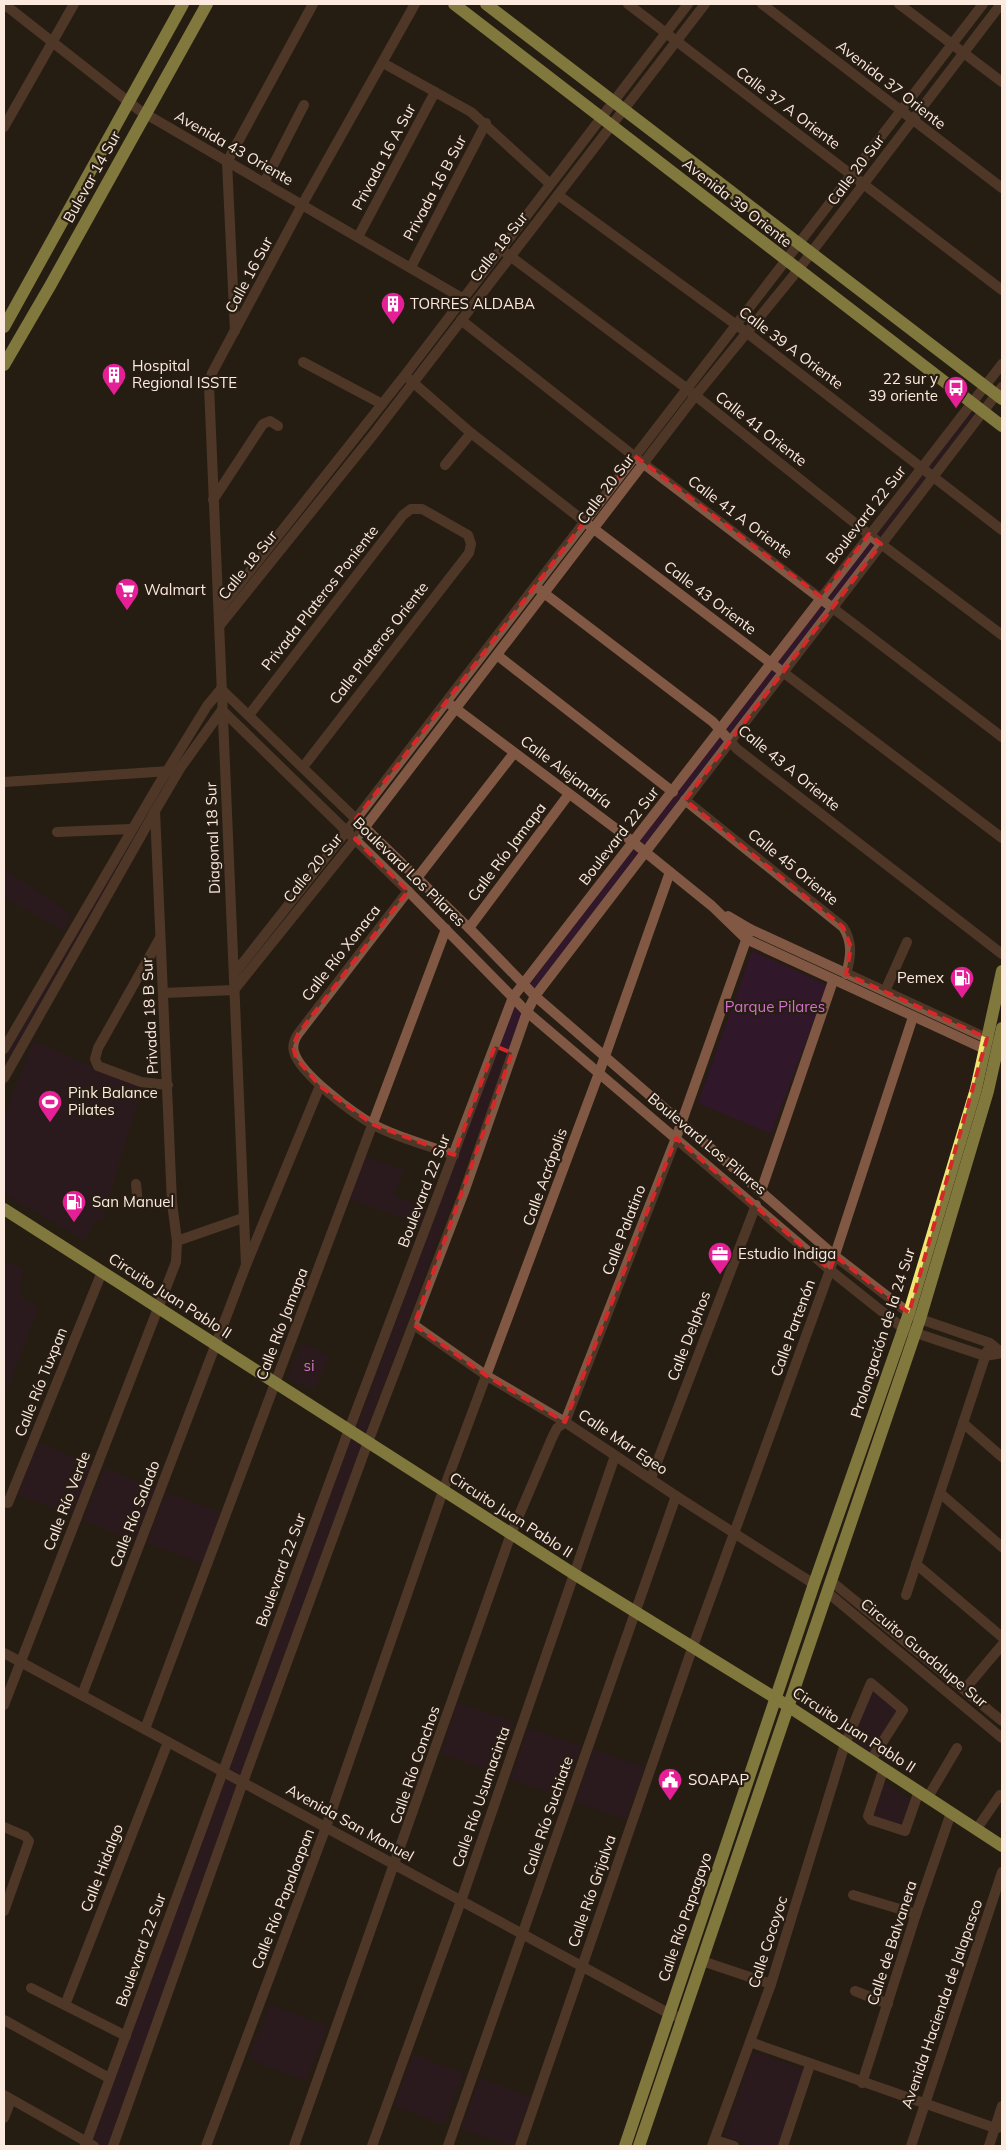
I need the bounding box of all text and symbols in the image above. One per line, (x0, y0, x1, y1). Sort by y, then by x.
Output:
street label: Avenida 37 Oriente (833, 36, 950, 133)
street label: Calle 37 A Oriente (732, 62, 844, 153)
street label: Privada 16 A Sur (348, 100, 420, 213)
street label: Avenida 43 Oriente (172, 106, 297, 189)
street label: Bulevar 14 Sur (59, 127, 125, 226)
street label: Calle 20 Sur (823, 130, 889, 209)
street label: Privada 16 B Sur (399, 131, 471, 244)
street label: Avenida 39 Oriente (679, 154, 796, 251)
street label: Calle 18 Sur (465, 207, 532, 285)
street label: Calle 16 Sur (221, 233, 277, 316)
building icon: TORRES ALDABA (380, 291, 406, 325)
place label: TORRES ALDABA (410, 294, 535, 313)
street label: Calle 39 A Oriente (735, 302, 847, 393)
place label: Hospital Regional ISSTE (132, 356, 237, 392)
building icon: Hospital Regional ISSTE (101, 362, 127, 396)
place label: 22 sur y 39 oriente (868, 369, 938, 405)
bus stop icon: 22 sur y 39 oriente (943, 375, 969, 409)
street label: Calle 41 Oriente (712, 387, 811, 470)
street label: Calle 20 Sur (573, 449, 639, 528)
street label: Boulevard 22 Sur (821, 461, 910, 568)
street label: Calle 41 A Oriente (684, 471, 796, 562)
street label: Privada Plateros Poniente (257, 521, 382, 674)
street label: Calle 18 Sur (214, 526, 282, 603)
street label: Calle 43 Oriente (660, 557, 760, 639)
supermarket icon: Walmart (114, 577, 140, 611)
street label: Calle Plateros Oriente (325, 578, 432, 708)
place label: Walmart (144, 580, 206, 599)
street label: Calle 43 A Oriente (734, 721, 844, 815)
street label: Calle Alejandría (517, 731, 616, 812)
street label: Diagonal 18 Sur (201, 781, 224, 894)
street label: Boulevard 22 Sur (574, 782, 663, 889)
street label: Calle Río Jamapa (463, 799, 550, 905)
street label: Boulevard Los Pilares (349, 813, 470, 930)
street label: Calle 45 Oriente (744, 824, 842, 909)
street label: Calle 20 Sur (279, 829, 347, 906)
street label: Calle Río Xonaca (297, 901, 384, 1005)
street label: Privada 18 B Sur (137, 957, 162, 1075)
fuel station icon: Pemex (949, 965, 975, 999)
place label: Pemex (897, 968, 944, 987)
park label: Parque Pilares (725, 997, 825, 1016)
place label: Pink Balance Pilates (68, 1083, 158, 1119)
street label: Boulevard Los Pilares (644, 1088, 771, 1199)
sports icon: Pink Balance Pilates (37, 1089, 63, 1123)
street label: Calle Acrópolis (518, 1125, 571, 1228)
street label: Boulevard 22 Sur (393, 1131, 454, 1250)
street label: Calle Palatino (598, 1182, 649, 1278)
fuel station icon: San Manuel (61, 1189, 87, 1223)
place label: San Manuel (92, 1192, 174, 1211)
office icon: Estudio Indiga (707, 1241, 733, 1275)
place label: Estudio Indiga (738, 1244, 836, 1263)
street label: Prolongación de la 24 Sur (846, 1245, 919, 1420)
street label: Circuito Juan Pablo II (105, 1249, 235, 1342)
street label: Calle Río Jamapa (251, 1265, 312, 1383)
street label: Calle Partenón (766, 1277, 819, 1379)
street label: Calle Delphos (663, 1288, 714, 1384)
street label: Calle Río Tuxpan (10, 1324, 71, 1439)
park label: si (303, 1356, 315, 1375)
street label: Calle Mar Egeo (575, 1405, 672, 1479)
street label: Calle Río Verde (39, 1448, 94, 1553)
street label: Calle Río Salado (105, 1458, 164, 1570)
street label: Circuito Juan Pablo II (446, 1468, 576, 1561)
street label: Boulevard 22 Sur (251, 1510, 310, 1629)
street label: Circuito Guadalupe Sur (857, 1594, 992, 1712)
street label: Circuito Juan Pablo II (789, 1683, 919, 1776)
street label: Calle Río Conchos (385, 1703, 444, 1827)
street label: Calle Río Usumacinta (447, 1724, 514, 1870)
street label: Calle Río Suchiate (518, 1754, 577, 1878)
public building icon: SOAPAP (657, 1767, 683, 1801)
place label: SOAPAP (688, 1770, 749, 1789)
street label: Avenida San Manuel (283, 1780, 417, 1866)
street label: Calle Hidalgo (76, 1821, 127, 1914)
street label: Calle Río Papaloapan (247, 1826, 318, 1972)
street label: Calle Río Grijalva (563, 1832, 620, 1950)
street label: Calle Río Papagayo (653, 1850, 716, 1984)
street label: Calle de Balvanera (862, 1878, 921, 2008)
street label: Boulevard 22 Sur (111, 1890, 170, 2009)
street label: Calle Cocoyoc (744, 1893, 791, 1990)
street label: Avenida Hacienda de Jalapasco (897, 1897, 986, 2111)

